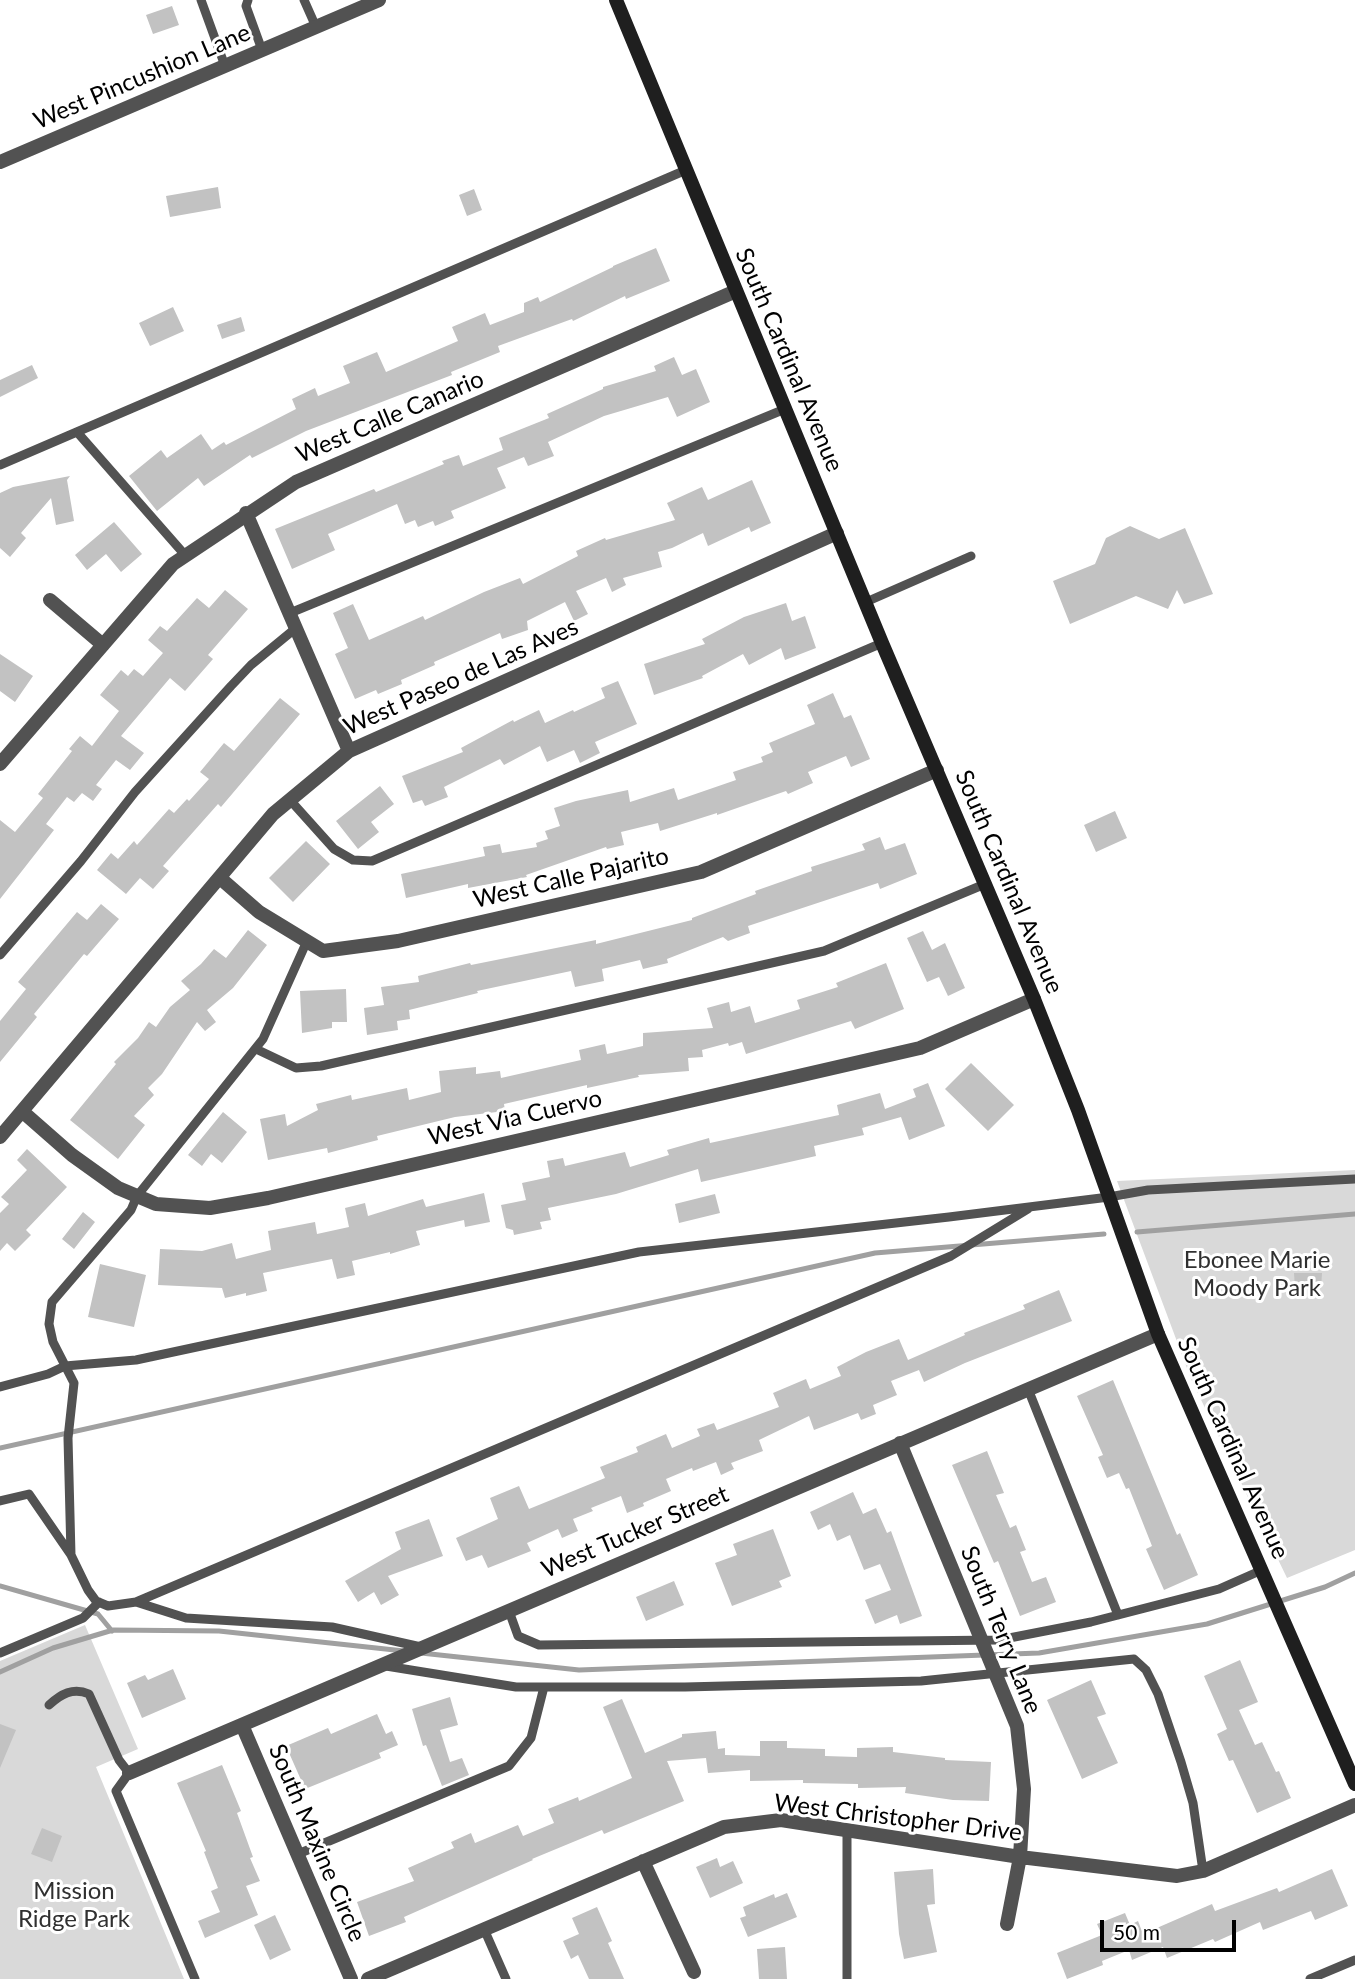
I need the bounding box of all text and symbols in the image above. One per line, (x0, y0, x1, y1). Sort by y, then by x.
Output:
street label: West Pincushion Lane (29, 18, 255, 136)
street label: South Cardinal Avenue (729, 244, 849, 476)
street label: West Calle Canario (292, 365, 488, 469)
street label: West Paseo de Las Aves (339, 612, 583, 742)
street label: South Cardinal Avenue (949, 766, 1069, 998)
street label: West Calle Pajarito (470, 842, 672, 914)
street label: West Via Cuervo (425, 1084, 605, 1152)
park label: Ebonee Marie Moody Park (1184, 1246, 1330, 1302)
street label: South Cardinal Avenue (1171, 1332, 1295, 1564)
street label: West Tucker Street (537, 1480, 733, 1584)
street label: South Terry Lane (954, 1542, 1048, 1718)
street label: South Maxine Circle (262, 1740, 372, 1946)
street label: West Christopher Drive (772, 1789, 1024, 1847)
park label: Mission Ridge Park (18, 1877, 130, 1933)
scale bar (1103, 1906, 1240, 1950)
text: 50 m (1113, 1919, 1160, 1944)

